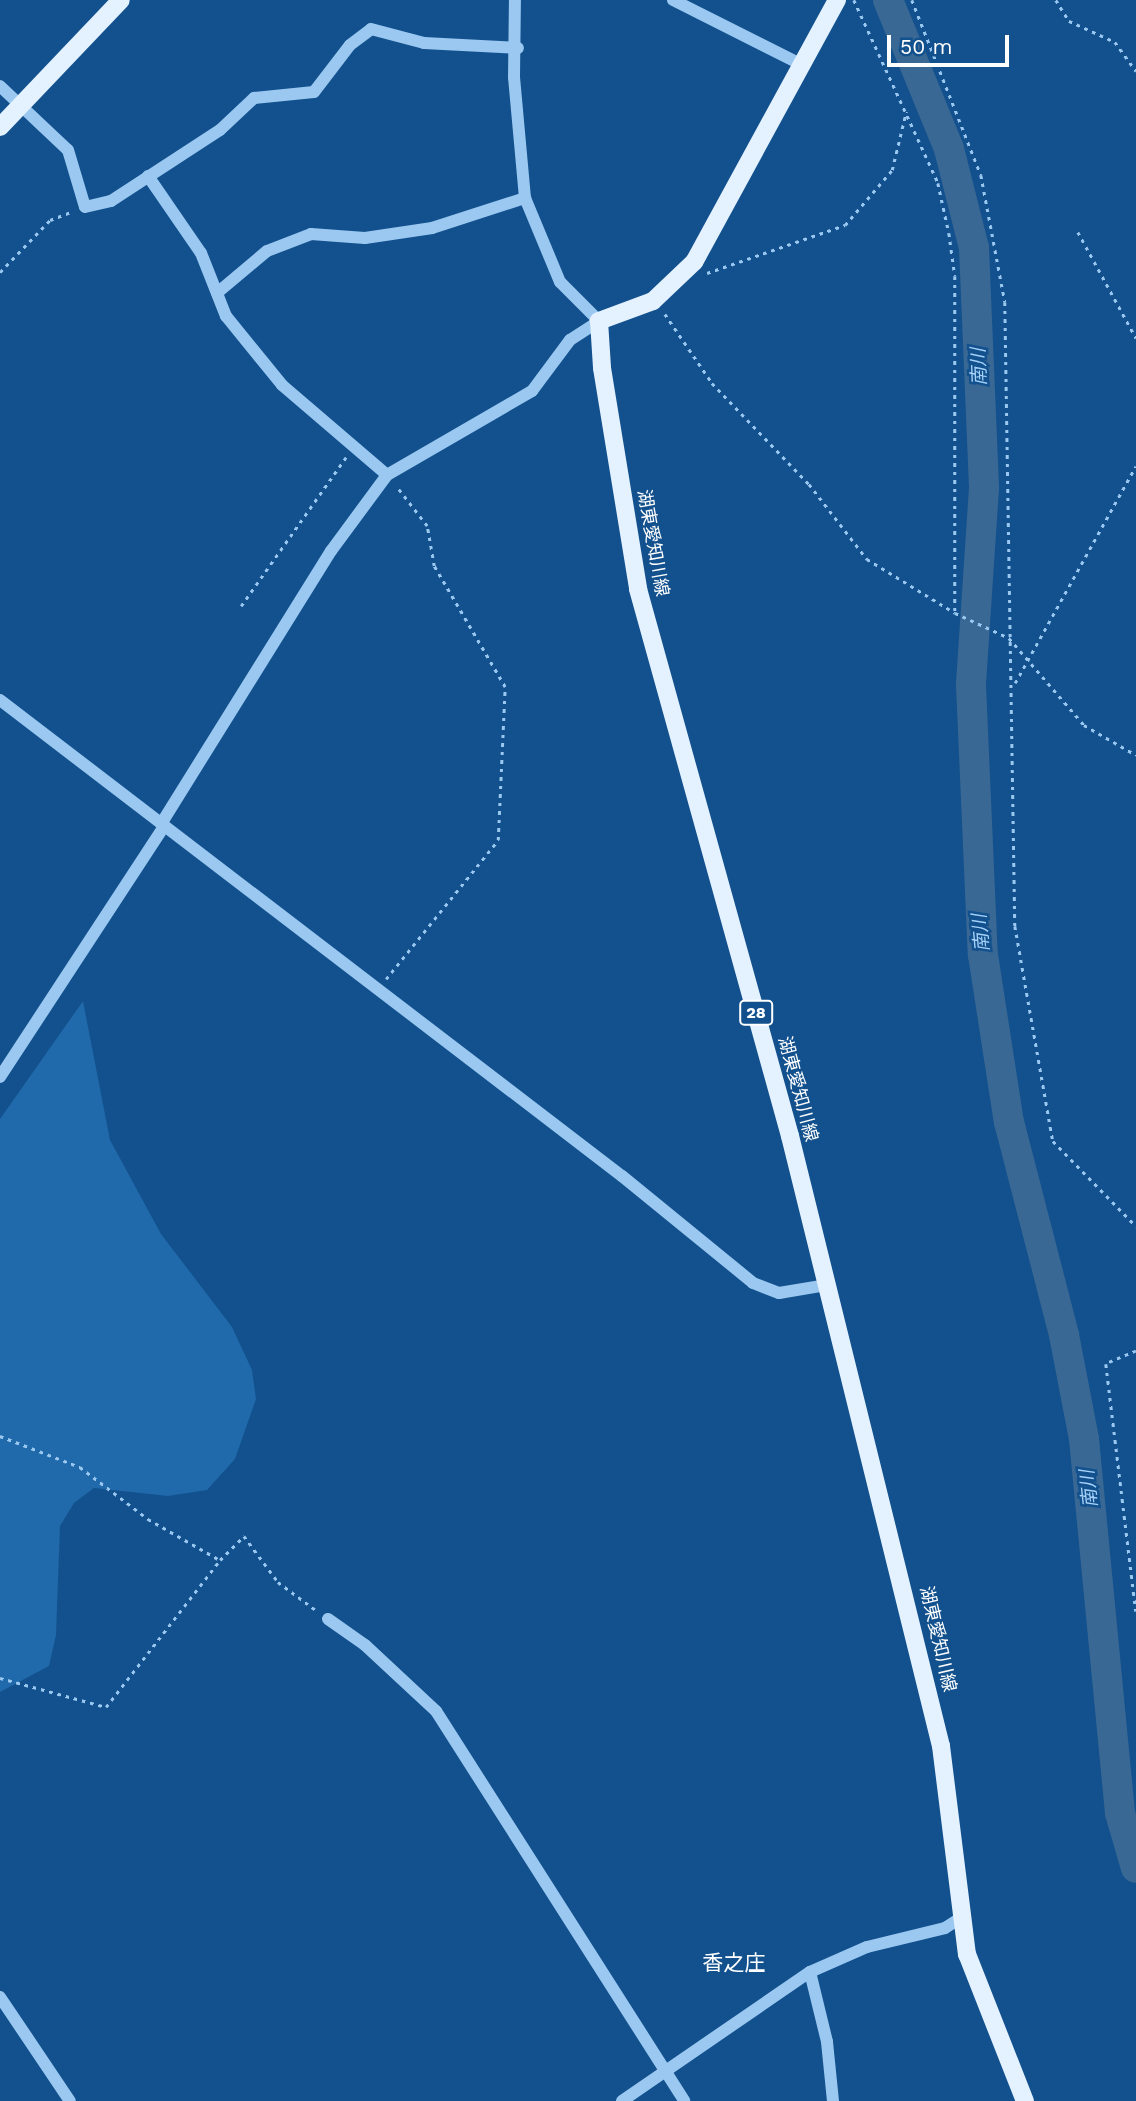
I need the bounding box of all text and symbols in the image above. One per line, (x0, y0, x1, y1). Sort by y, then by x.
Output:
scale bar (891, 21, 1014, 65)
text: 50 m (900, 34, 952, 59)
water label: 南川 (967, 348, 991, 386)
street label: 湖東愛知川線 (633, 488, 673, 598)
water label: 南川 (968, 913, 994, 953)
road number: 28 (738, 1001, 774, 1026)
street label: 湖東愛知川線 (774, 1034, 822, 1144)
water label: 南川 (1076, 1469, 1102, 1509)
street label: 湖東愛知川線 (915, 1584, 961, 1694)
district label: 香之庄 (703, 1950, 765, 1976)

